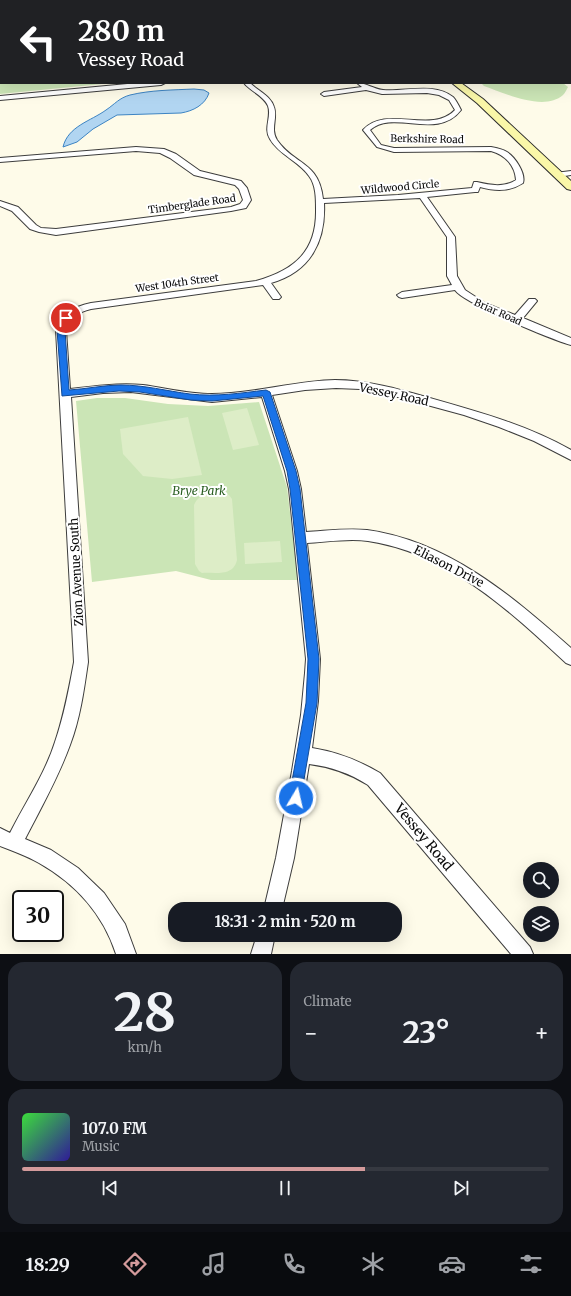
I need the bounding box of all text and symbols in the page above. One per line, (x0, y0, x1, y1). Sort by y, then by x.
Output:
text: 280 m (78, 13, 165, 49)
icon: left (12, 16, 64, 68)
text: Vessey Road (78, 48, 184, 71)
street label: Berkshire Road (390, 132, 464, 146)
street label: Wildwood Circle (359, 177, 440, 197)
street label: Timberglade Road (147, 191, 237, 217)
street label: West 104th Street (134, 271, 220, 295)
street label: Briar Road (472, 296, 524, 328)
pin (49, 301, 83, 335)
icon: arrive (55, 307, 77, 329)
street label: Vessey Road (357, 379, 430, 409)
park label: Brye Park (172, 483, 226, 498)
street label: Zion Avenue South (66, 517, 86, 627)
street label: Eliason Drive (411, 542, 487, 590)
position arrow (275, 777, 317, 819)
street label: Vessey Road (390, 799, 458, 875)
map controls (523, 862, 559, 942)
button: search (523, 862, 559, 898)
speed limit sign: 30 (12, 890, 64, 942)
button: layers (523, 906, 559, 942)
text: 18:31 · 2 min · 520 m (214, 912, 356, 931)
text: 28 (114, 980, 176, 1045)
text: Climate (304, 993, 352, 1010)
text: 23° (402, 1013, 450, 1051)
text: − (304, 1019, 318, 1047)
text: + (534, 1019, 549, 1047)
text: km/h (128, 1039, 162, 1056)
text: 107.0 FM (82, 1119, 147, 1138)
text: Music (82, 1138, 120, 1155)
icon: previous (99, 1177, 121, 1199)
icon: pause (274, 1177, 296, 1199)
icon: next (450, 1177, 472, 1199)
icon: directions (121, 1250, 149, 1278)
icon: music (200, 1250, 228, 1278)
icon: phone (280, 1250, 308, 1278)
icon: climate (359, 1250, 387, 1278)
icon: car (438, 1250, 466, 1278)
icon: filters (517, 1250, 545, 1278)
text: 18:29 (26, 1253, 70, 1276)

